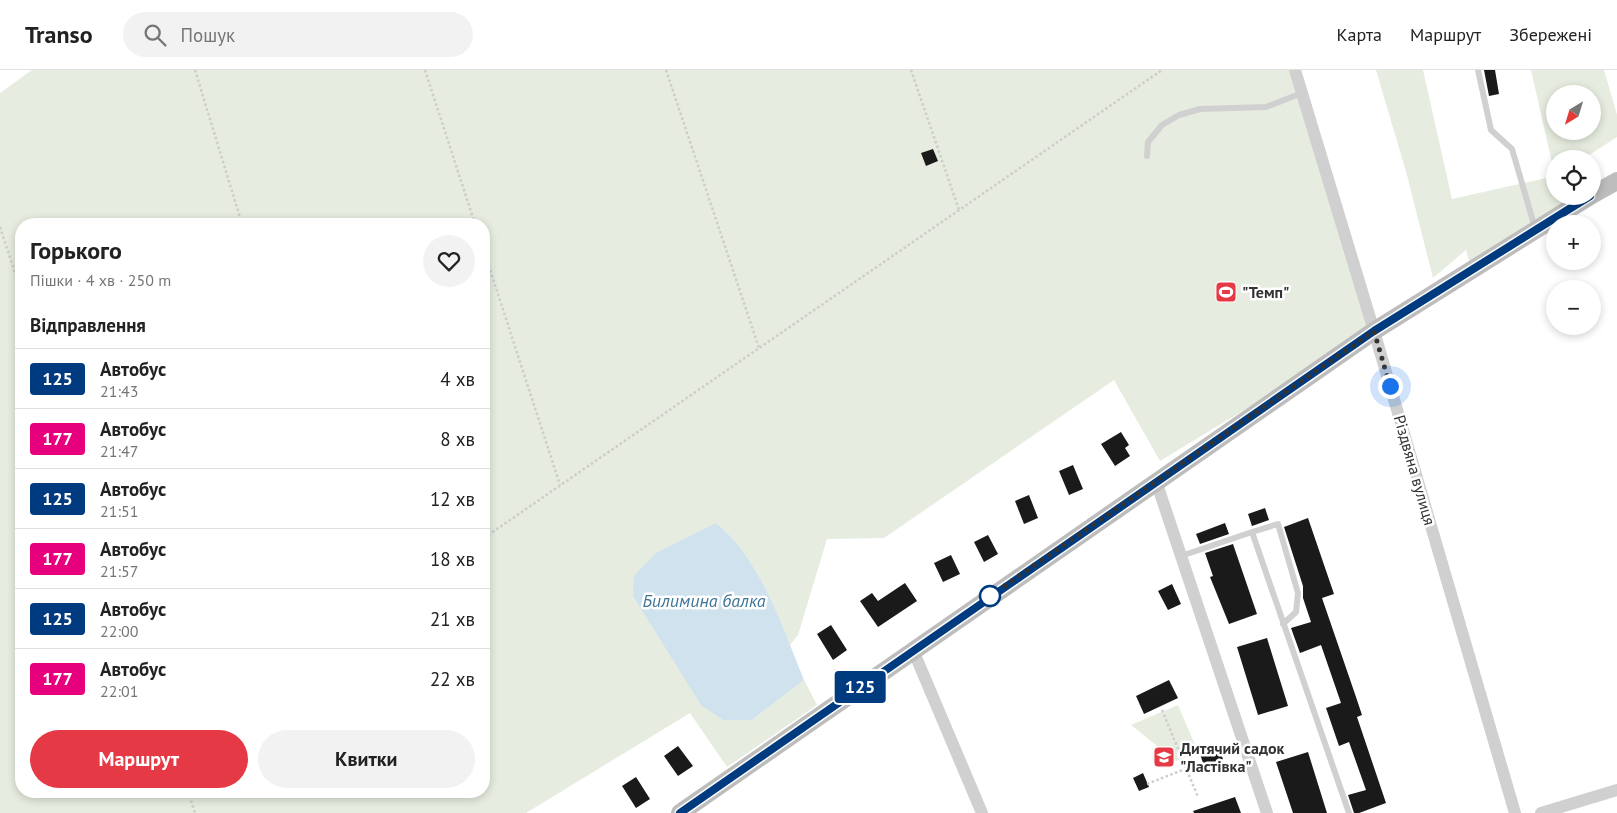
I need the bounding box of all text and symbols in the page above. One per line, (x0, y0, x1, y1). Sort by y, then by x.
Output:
search box (123, 12, 473, 57)
text: Transo (25, 19, 93, 50)
icon: search (141, 21, 169, 49)
text: Пошук (181, 23, 235, 47)
text: Карта (1337, 23, 1382, 46)
text: Маршрут (1410, 23, 1481, 46)
text: Збережені (1509, 23, 1592, 46)
north arrow (1546, 85, 1601, 140)
map controls (1546, 85, 1601, 335)
button: locate (1546, 150, 1601, 205)
button: + (1546, 215, 1601, 270)
text: Горького (30, 235, 122, 266)
button: heart (423, 235, 475, 287)
text: Пішки · 4 хв · 250 m (30, 270, 171, 290)
sports icon: "Темп" (1214, 280, 1238, 304)
button: − (1546, 280, 1601, 335)
place label: "Темп" (1242, 282, 1290, 302)
text: Відправлення (30, 313, 146, 337)
text: Автобус (100, 357, 166, 381)
text: 125 (42, 367, 73, 390)
text: 4 хв (440, 367, 475, 391)
your location (1378, 374, 1403, 399)
text: 21:43 (100, 381, 138, 401)
street label: Різдвяна вулиця (1390, 413, 1440, 527)
text: Автобус (100, 417, 166, 441)
text: 177 (42, 427, 73, 450)
text: 8 хв (440, 427, 475, 451)
text: 21:47 (100, 441, 138, 461)
text: Автобус (100, 477, 166, 501)
text: 125 (42, 487, 73, 510)
text: 12 хв (430, 487, 475, 511)
text: 21:51 (100, 501, 138, 521)
text: Автобус (100, 537, 166, 561)
text: 177 (42, 547, 73, 570)
text: 18 хв (430, 547, 475, 571)
text: 21:57 (100, 561, 138, 581)
unlabelled marker (979, 585, 1001, 607)
water label: Билимина балка (642, 589, 766, 612)
text: Автобус (100, 597, 166, 621)
text: 125 (42, 607, 73, 630)
text: 21 хв (430, 607, 475, 631)
text: 22:00 (100, 621, 138, 641)
text: Автобус (100, 657, 166, 681)
text: 177 (42, 667, 73, 690)
text: 22 хв (430, 667, 475, 691)
line badge: 125 (831, 671, 889, 703)
text: 125 (845, 675, 875, 698)
text: 22:01 (100, 681, 138, 701)
button: Маршрут (30, 730, 248, 788)
button: Квитки (258, 730, 475, 788)
place label: Дитячий садок "Ластівка" (1180, 738, 1285, 776)
school or university icon: Дитячий садок "Ластівка" (1152, 745, 1176, 769)

